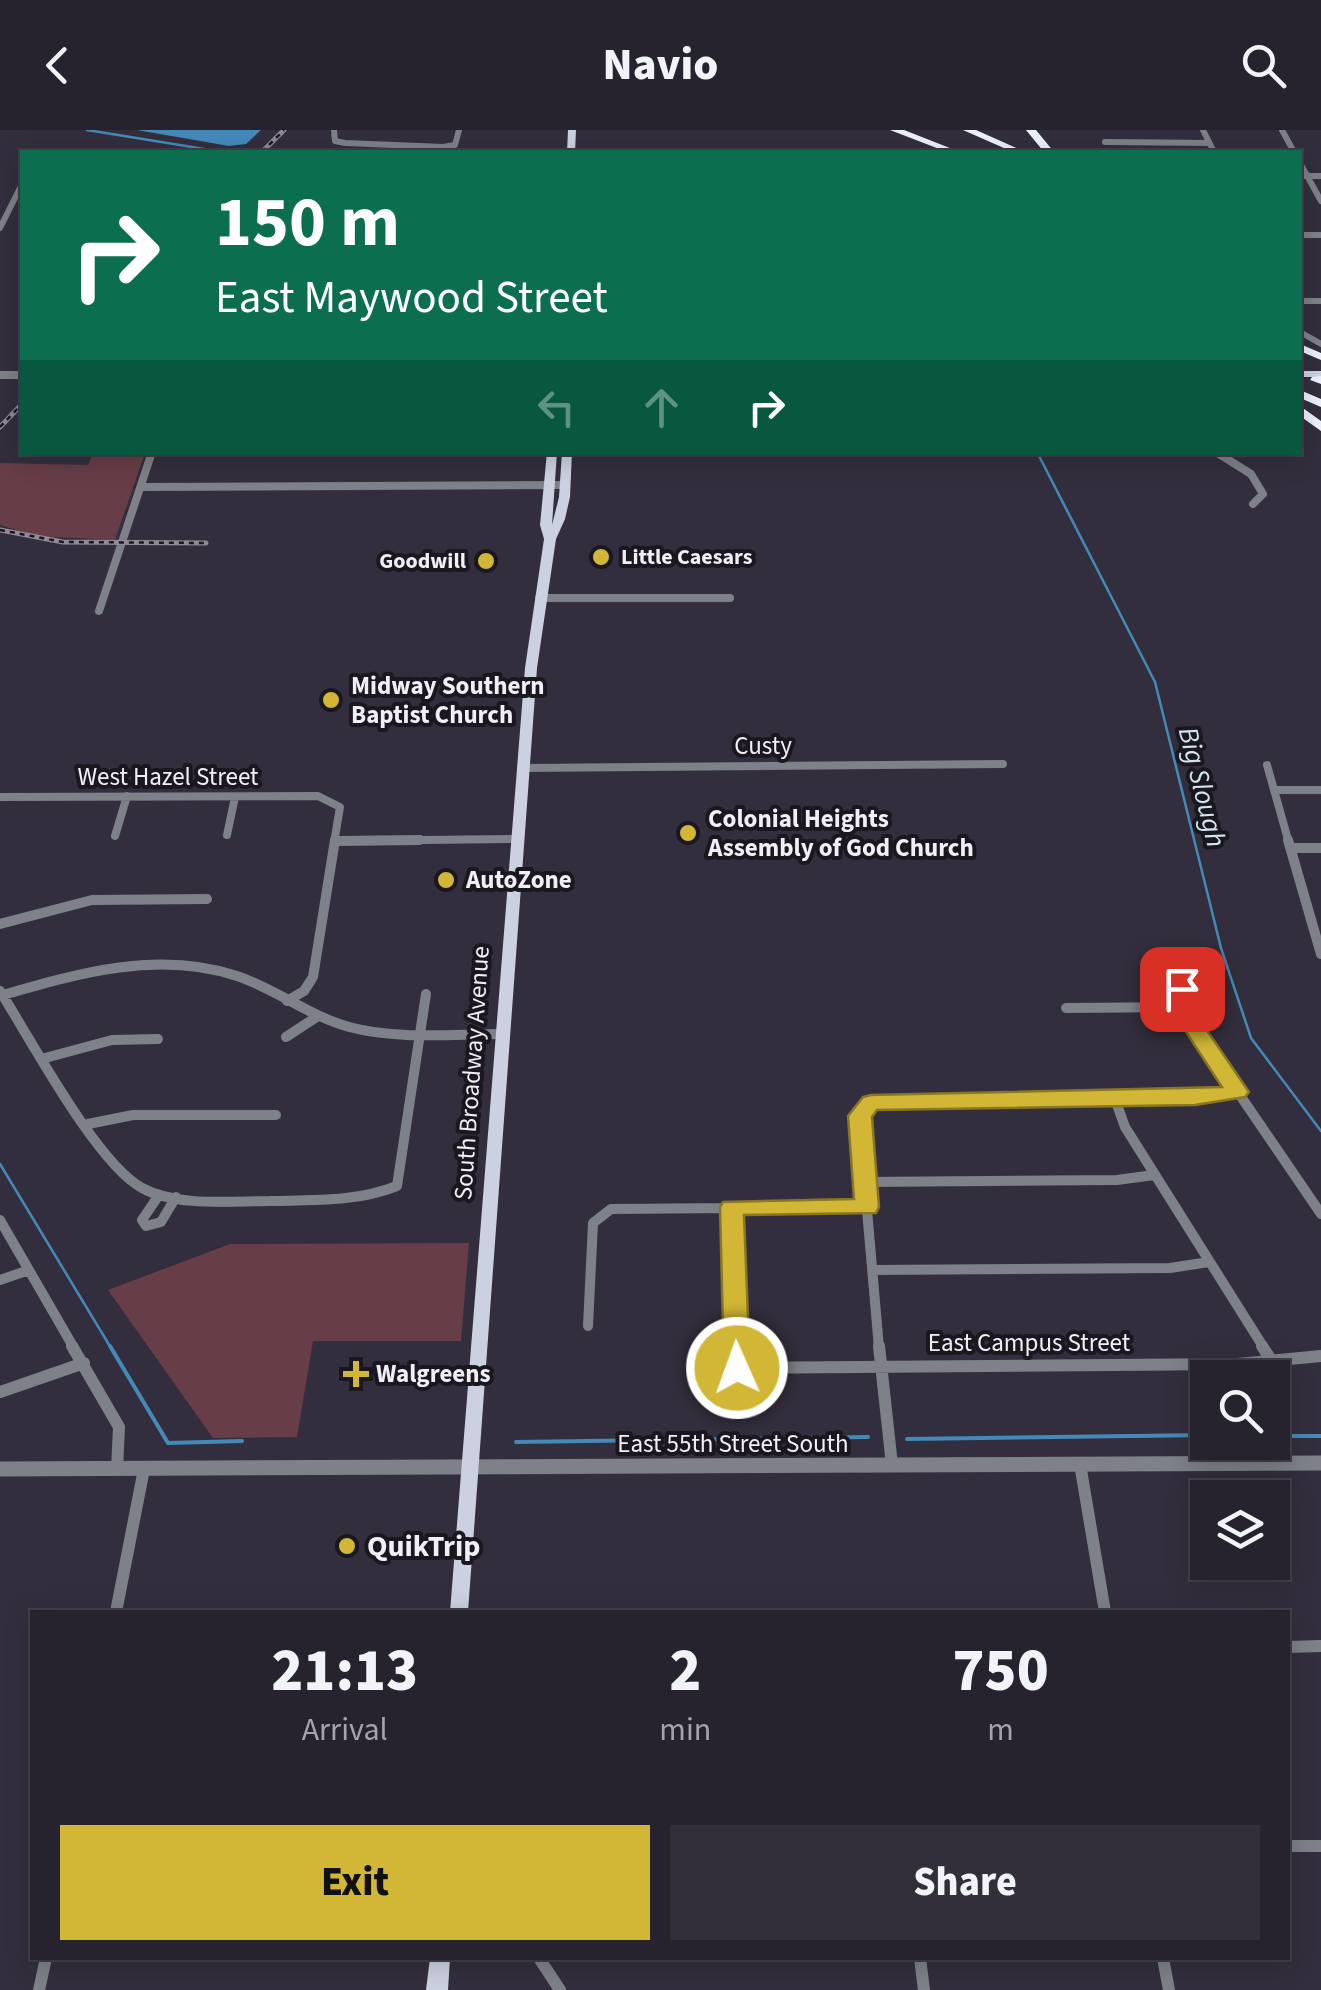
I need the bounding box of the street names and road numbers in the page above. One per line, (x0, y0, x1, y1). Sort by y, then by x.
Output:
street label: Custy (734, 728, 792, 764)
street label: West Hazel Street (77, 759, 259, 795)
street label: South Broadway Avenue (445, 945, 499, 1201)
street label: East Campus Street (928, 1325, 1131, 1361)
street label: East 55th Street South (617, 1426, 849, 1462)

